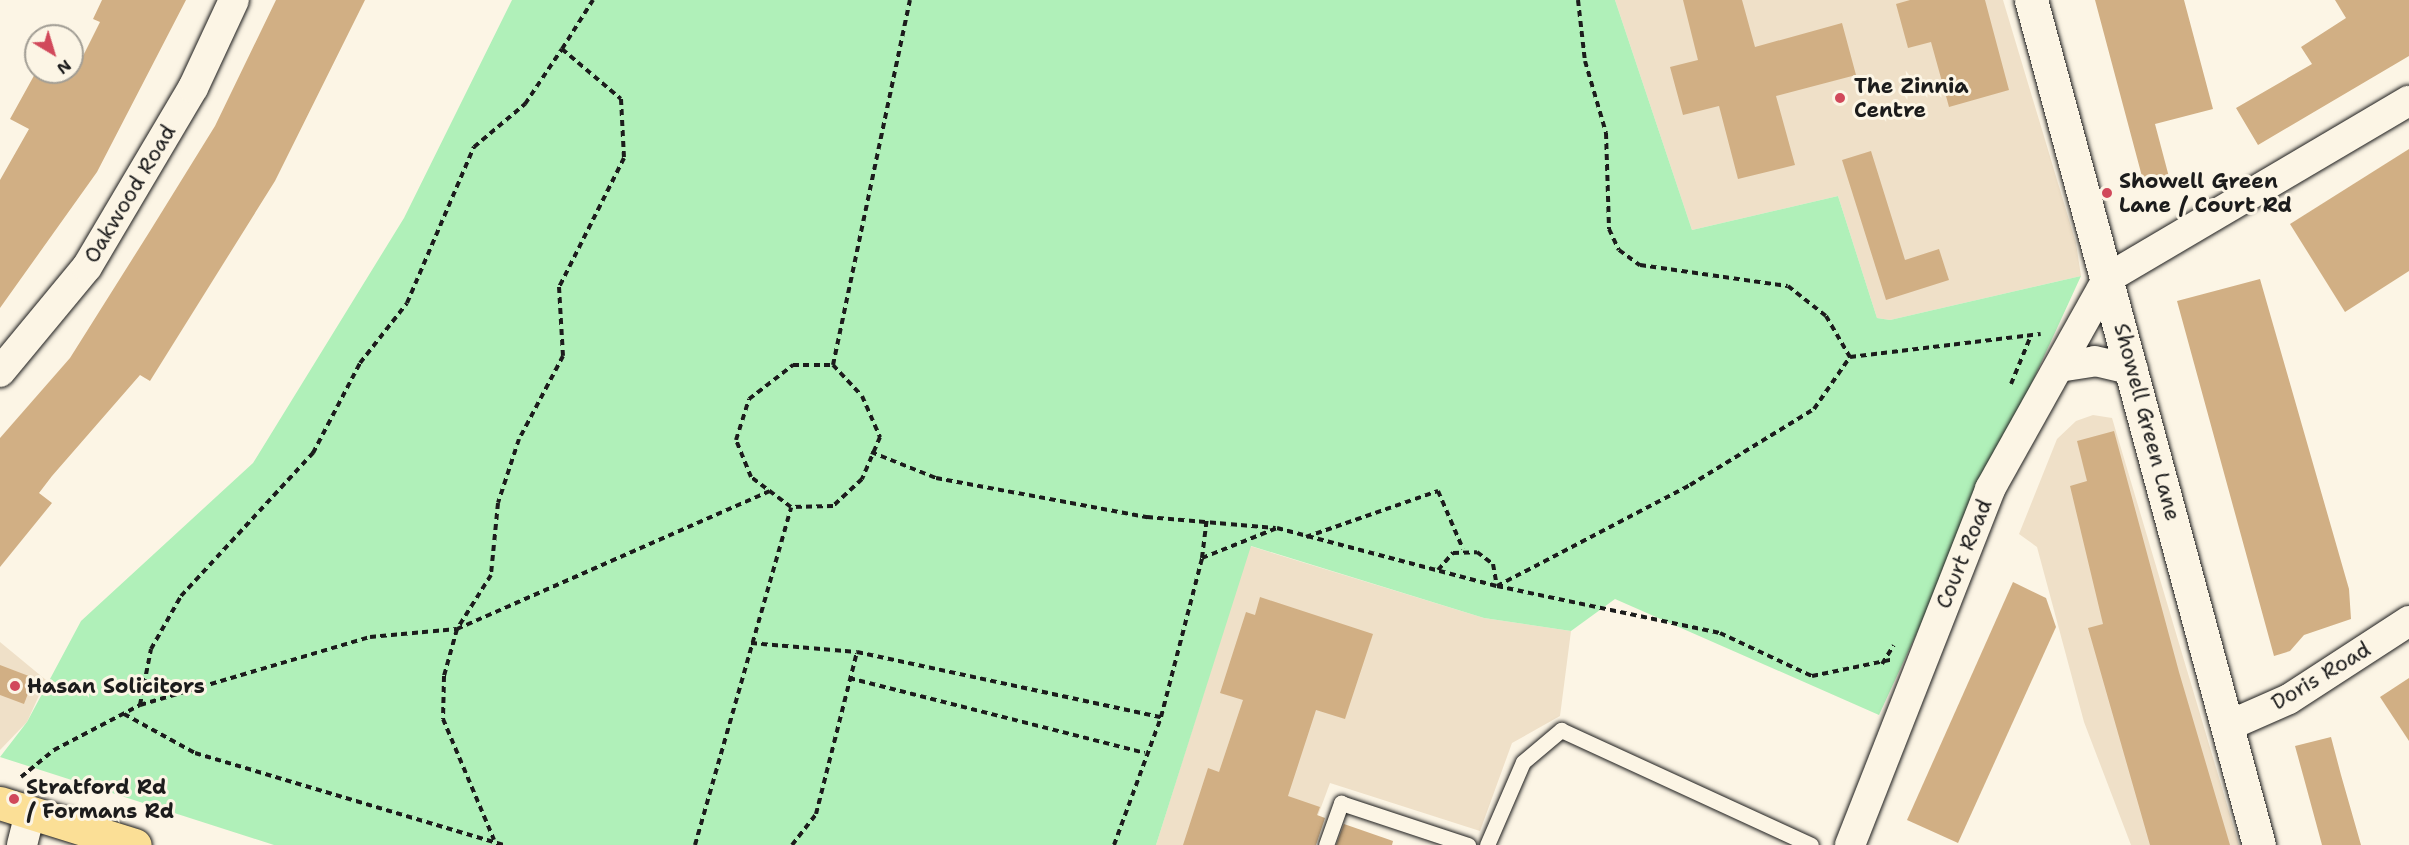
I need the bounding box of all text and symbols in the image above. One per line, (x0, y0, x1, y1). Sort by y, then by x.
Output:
north arrow (24, 24, 84, 84)
text: N (53, 55, 76, 79)
place label: The Zinnia Centre (1854, 73, 1969, 123)
marker: The Zinnia Centre (1831, 89, 1849, 107)
street label: Oakwood Road (79, 120, 181, 268)
place label: Showell Green Lane / Court Rd (2119, 168, 2292, 218)
marker: Showell Green Lane / Court Rd (2100, 186, 2114, 200)
street label: Showell Green Lane (2109, 320, 2185, 524)
street label: Court Road (1931, 496, 1997, 612)
street label: Doris Road (2267, 637, 2375, 715)
place label: Hasan Solicitors (27, 673, 205, 699)
marker: Hasan Solicitors (8, 679, 22, 693)
place label: Stratford Rd / Formans Rd (26, 774, 174, 824)
marker: Stratford Rd / Formans Rd (7, 792, 21, 806)

